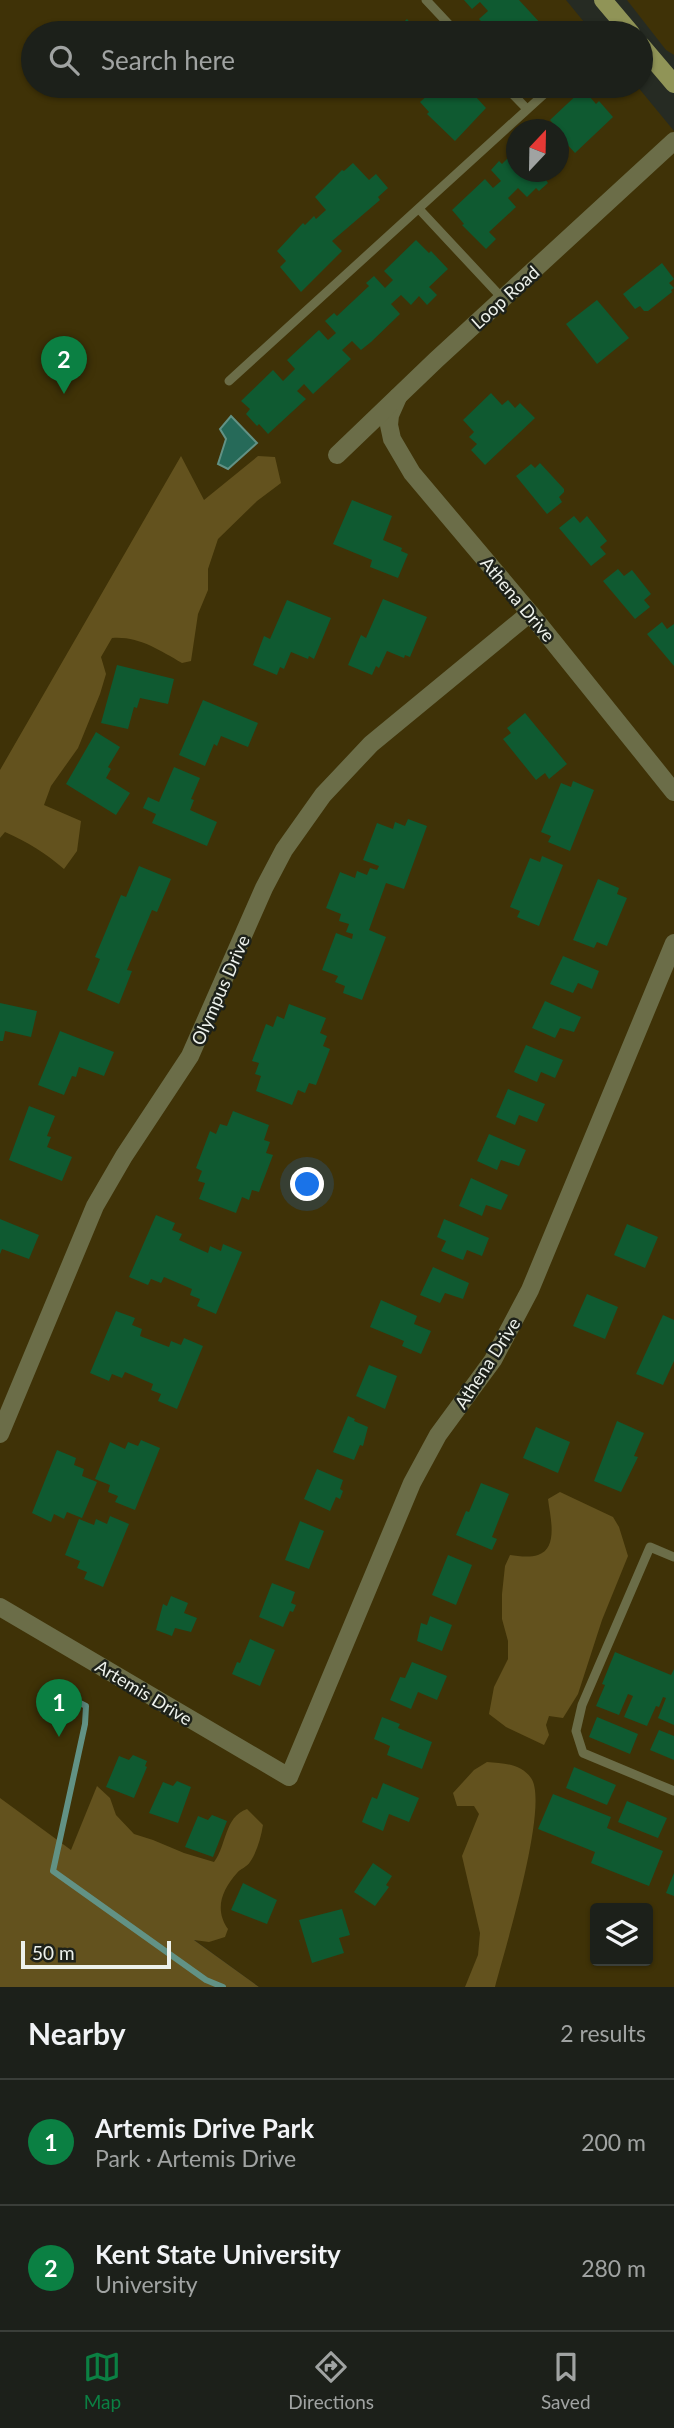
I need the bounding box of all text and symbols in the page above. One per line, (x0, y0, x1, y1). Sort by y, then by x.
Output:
search box (21, 21, 653, 98)
icon: search (45, 41, 83, 79)
text: Search here (101, 44, 235, 76)
north arrow (506, 119, 569, 182)
street label: Loop Road (467, 261, 543, 333)
pin: 2 (41, 336, 87, 394)
street label: Athena Drive (476, 552, 560, 646)
street label: Olympus Drive (186, 932, 254, 1048)
your location (290, 1167, 324, 1201)
street label: Athena Drive (449, 1313, 525, 1413)
street label: Artemis Drive (92, 1654, 196, 1730)
pin: 1 (36, 1679, 82, 1737)
map controls (590, 1903, 653, 1966)
button: layers (590, 1903, 653, 1966)
scale bar (21, 1938, 172, 1970)
text: 50 m (32, 1941, 75, 1964)
text: Nearby (28, 2015, 126, 2051)
text: 2 results (560, 2019, 646, 2047)
text: Artemis Drive Park (95, 2112, 314, 2144)
text: 1 (44, 2128, 58, 2156)
text: 200 m (581, 2128, 646, 2156)
text: Park · Artemis Drive (95, 2144, 296, 2172)
text: Kent State University (95, 2238, 341, 2270)
text: 2 (44, 2254, 58, 2282)
text: 280 m (581, 2254, 646, 2282)
text: University (95, 2270, 198, 2298)
tab: Map (83, 2348, 121, 2413)
tab: Directions (288, 2348, 374, 2413)
tab: Saved (541, 2348, 591, 2413)

